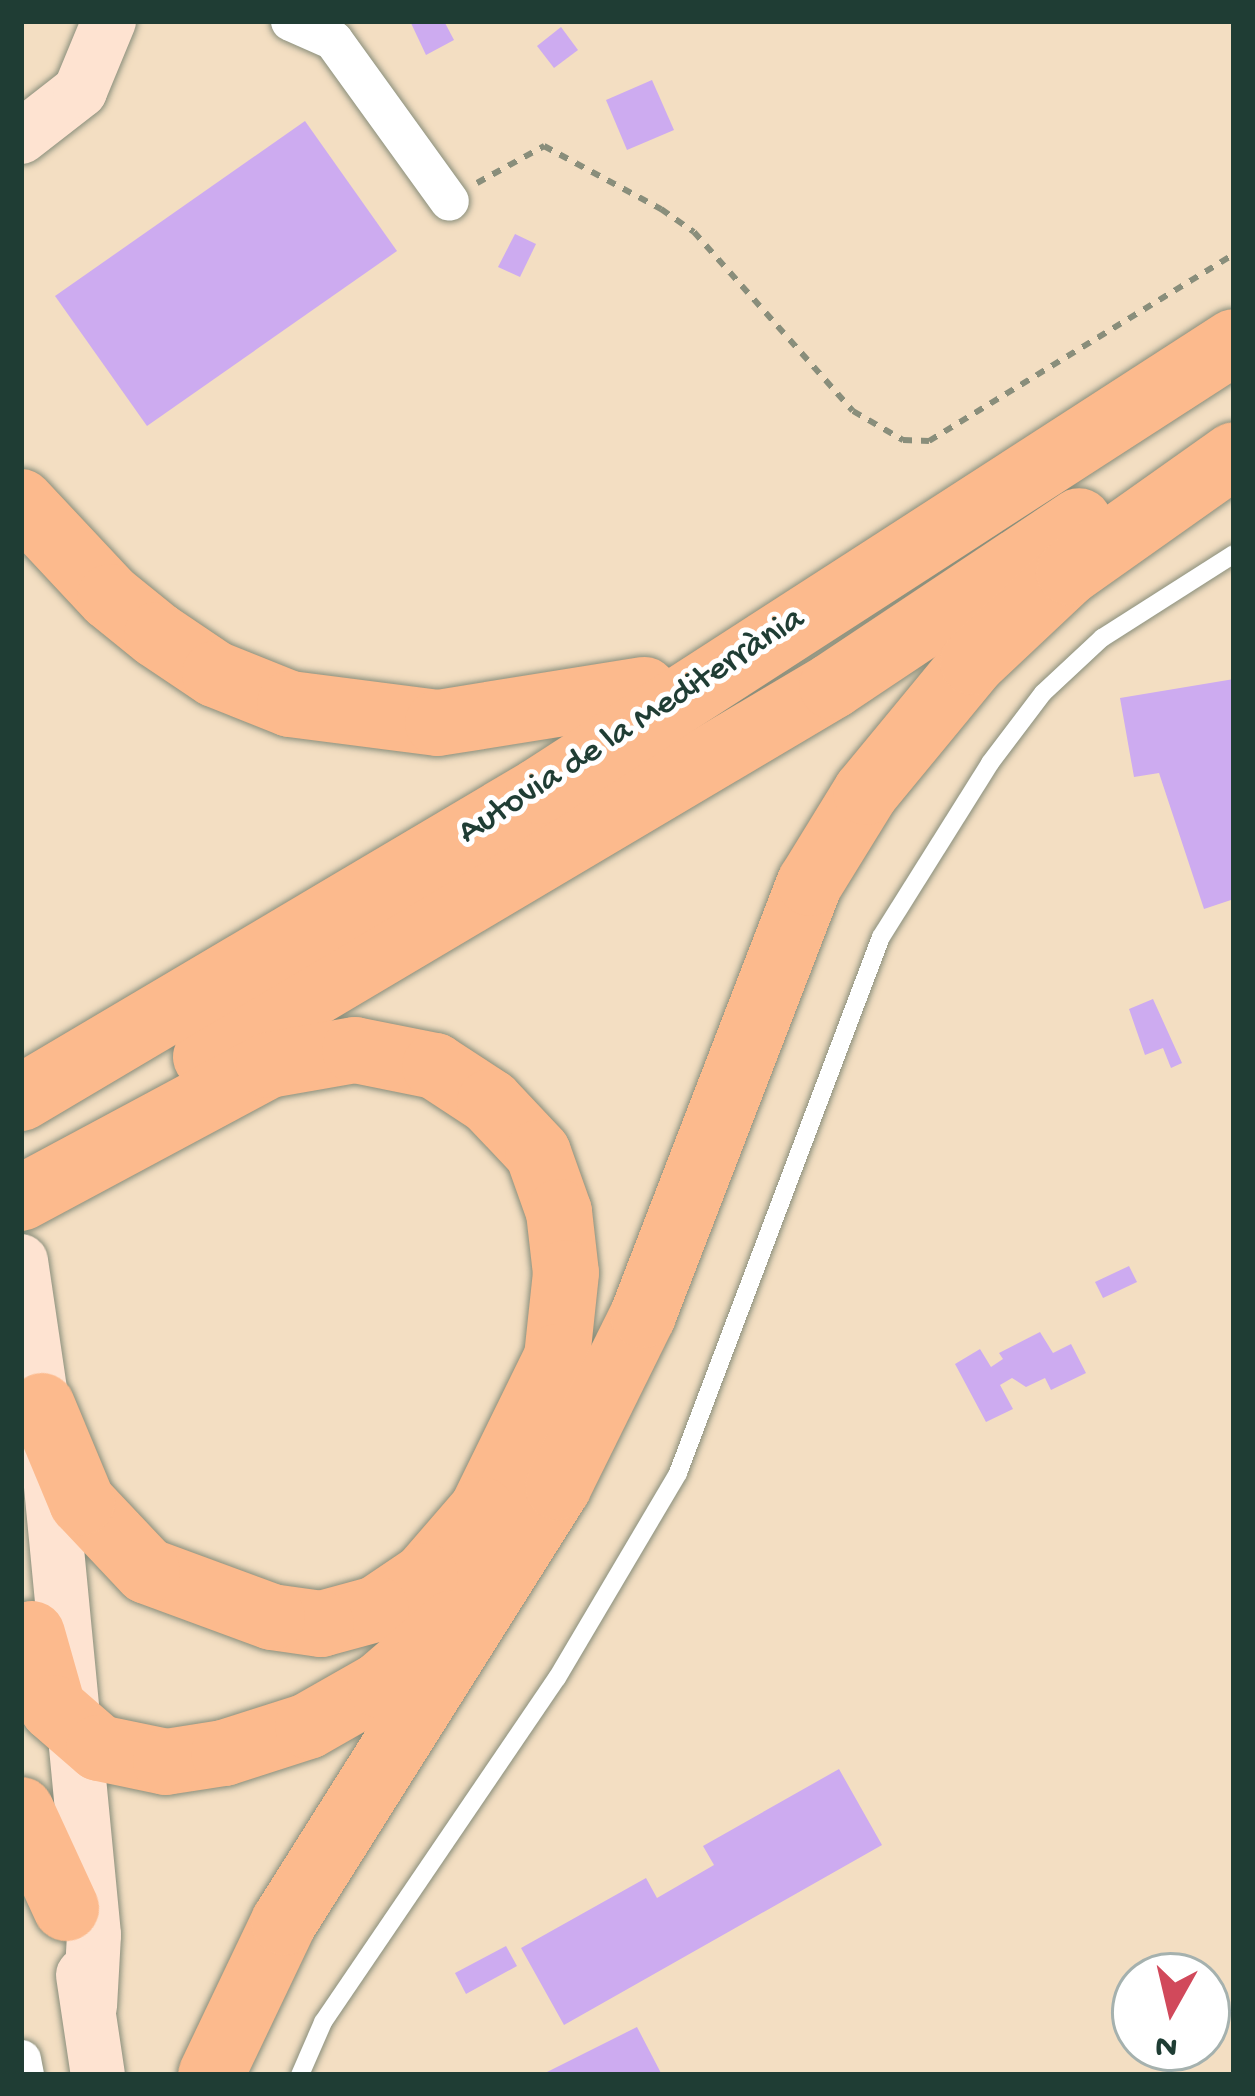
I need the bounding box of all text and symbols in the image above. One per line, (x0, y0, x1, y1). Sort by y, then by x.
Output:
street label: Autovia de la Mediterrània (451, 599, 813, 855)
north arrow (1111, 1952, 1231, 2072)
text: N (1153, 2024, 1180, 2065)

